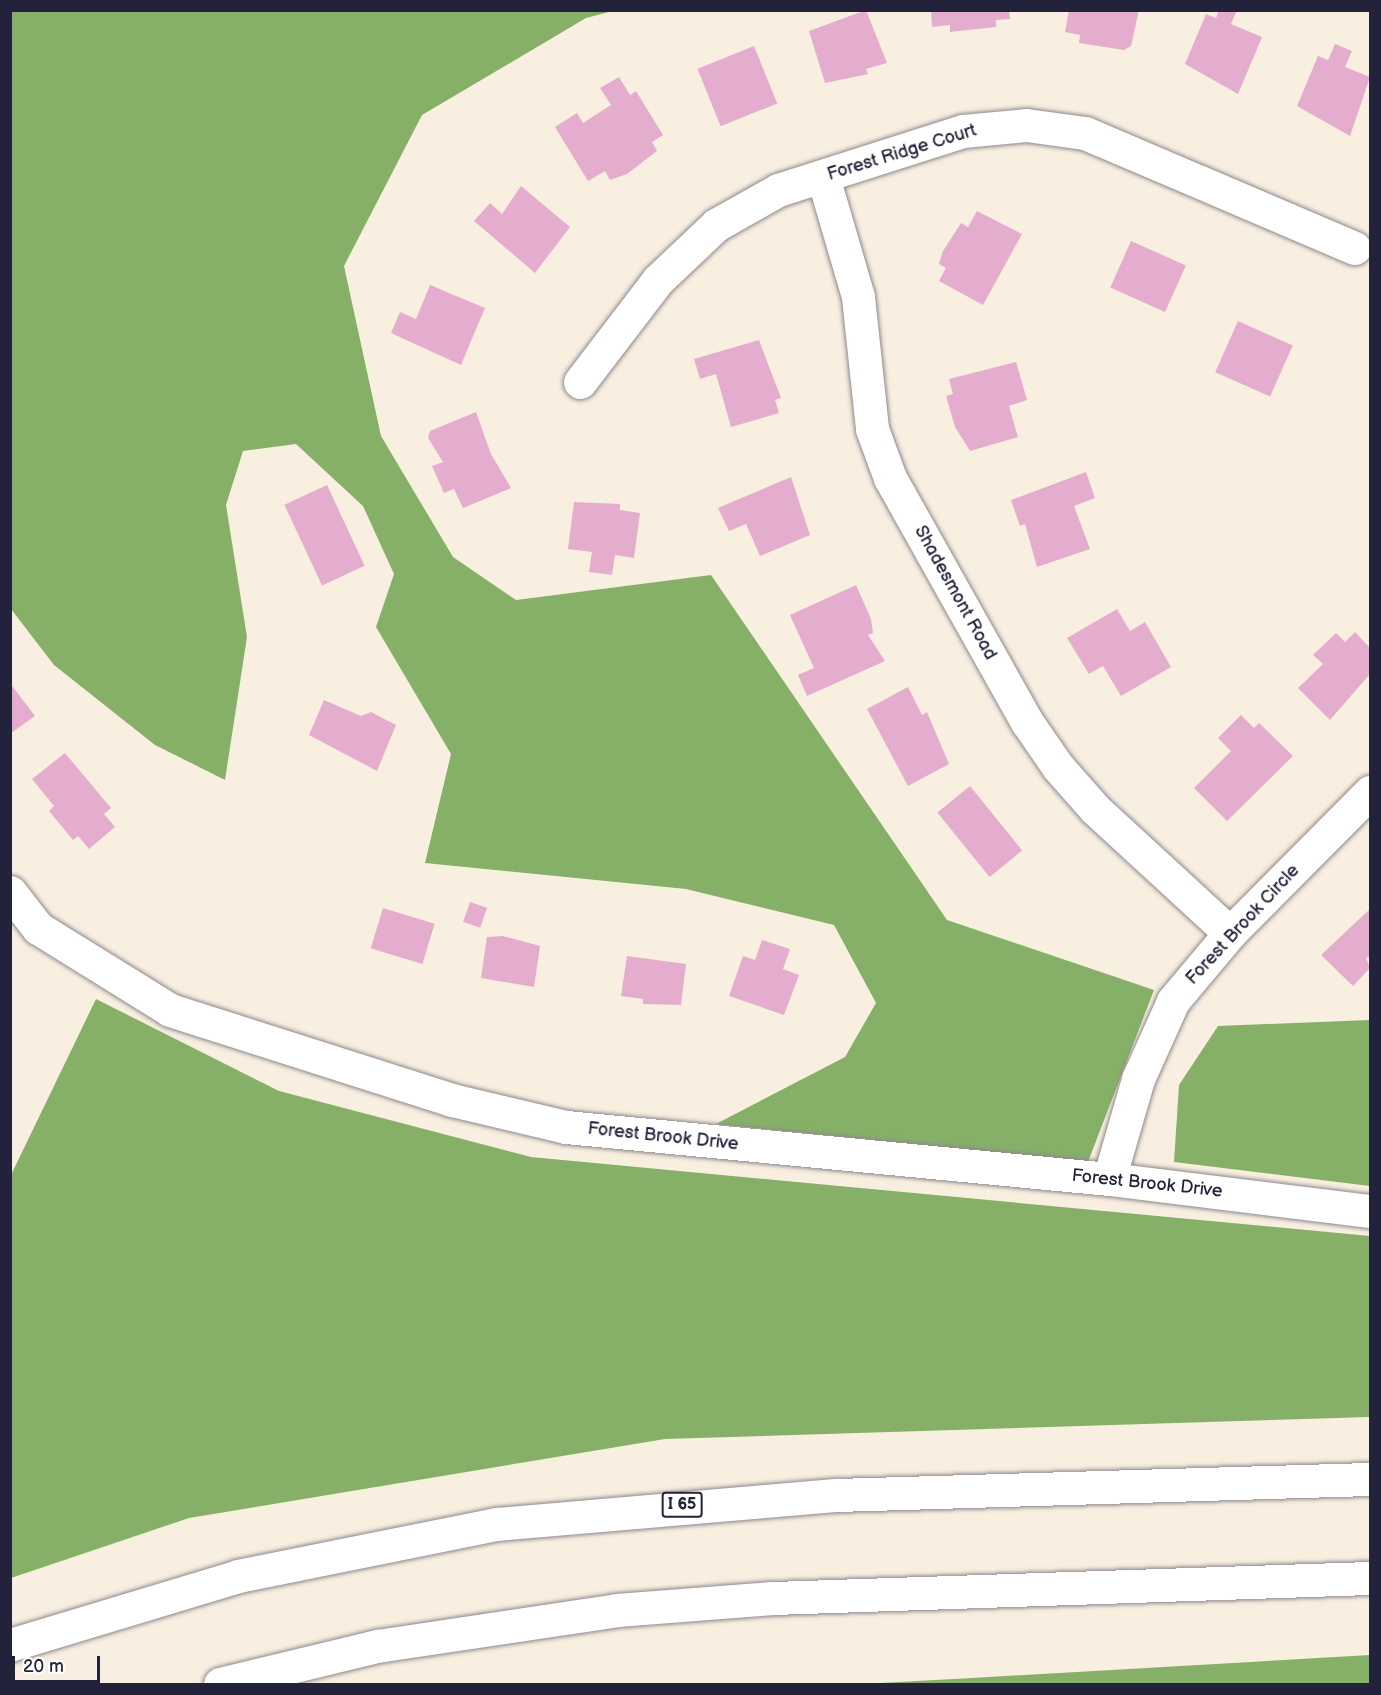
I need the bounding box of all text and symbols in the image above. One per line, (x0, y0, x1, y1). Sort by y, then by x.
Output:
street label: Forest Ridge Court (825, 120, 979, 186)
street label: Shadesmont Road (909, 522, 1001, 664)
street label: Forest Brook Circle (1182, 860, 1304, 990)
street label: Forest Brook Drive (587, 1118, 739, 1156)
street label: Forest Brook Drive (1071, 1165, 1223, 1203)
road number: I 65 (661, 1492, 703, 1518)
scale bar (15, 1644, 104, 1682)
text: 20 m (23, 1656, 64, 1677)

